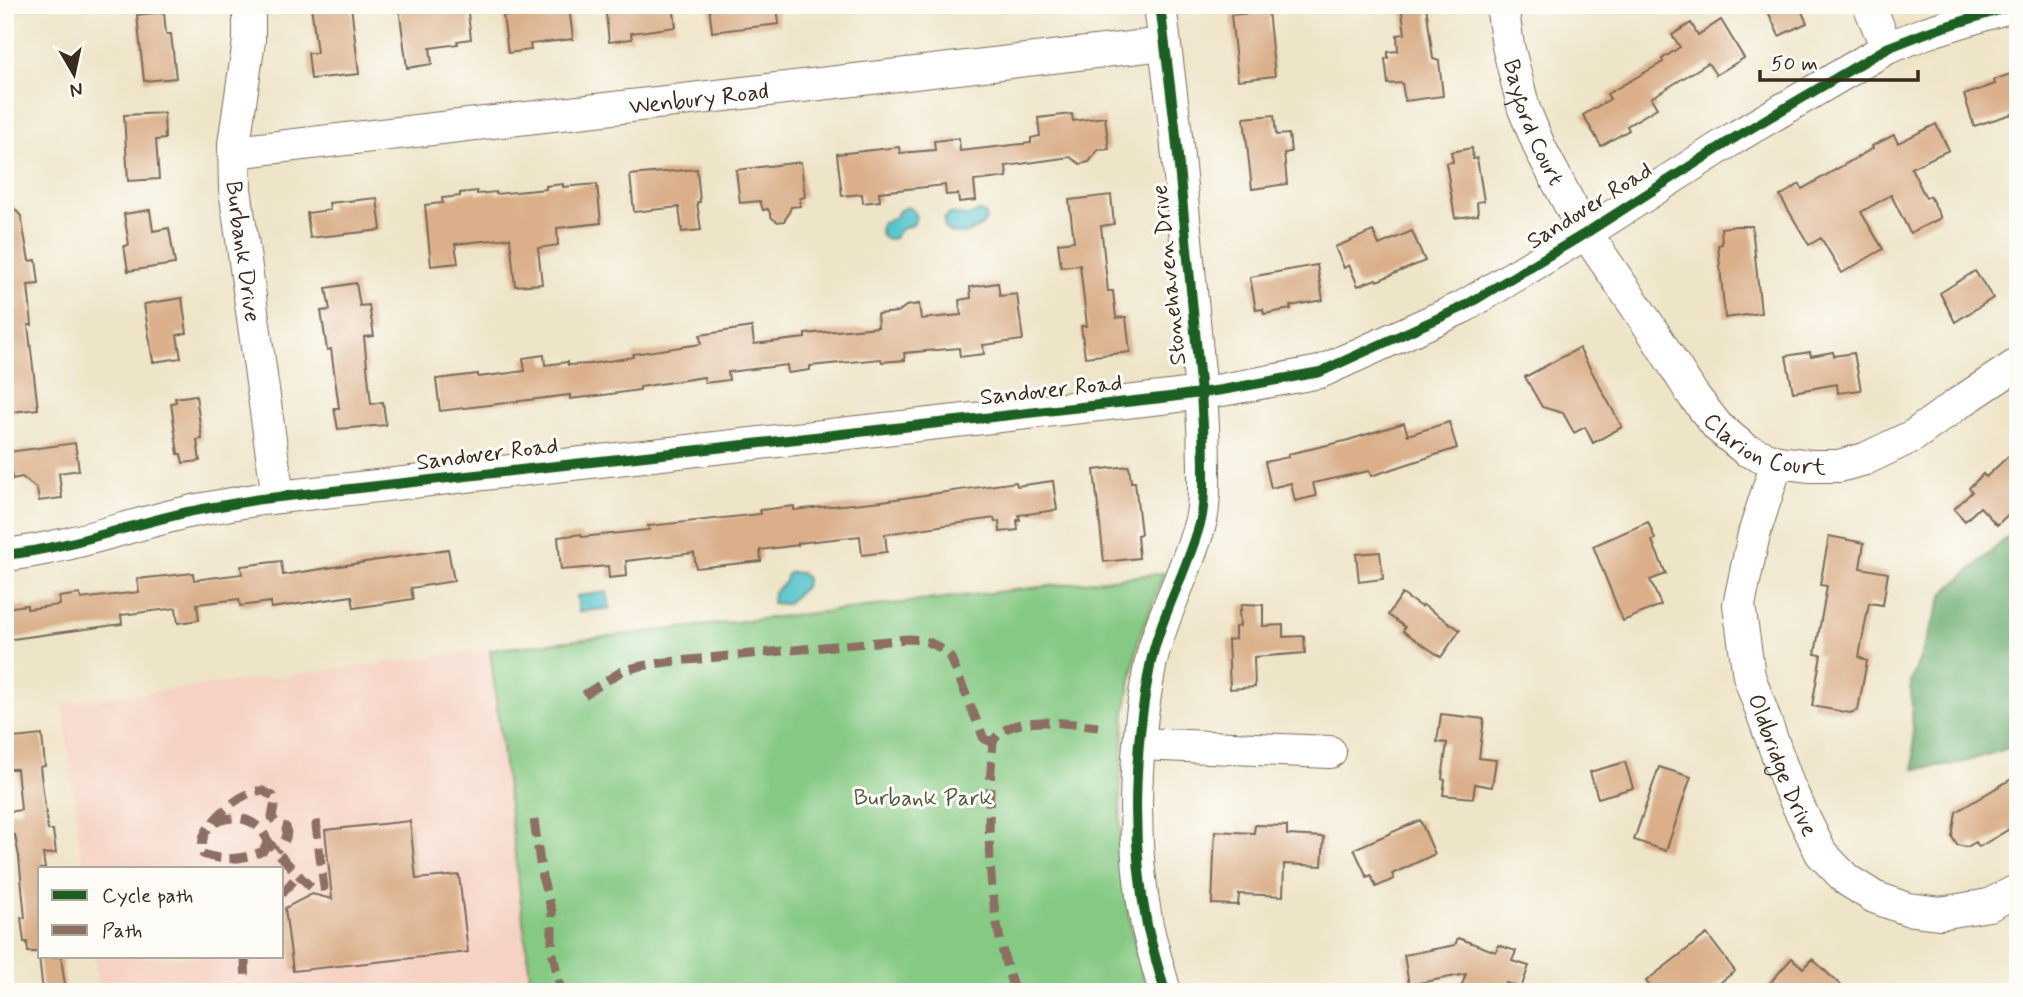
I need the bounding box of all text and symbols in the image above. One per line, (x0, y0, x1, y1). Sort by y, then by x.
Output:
north arrow (38, 38, 108, 108)
scale bar (1760, 38, 1918, 82)
text: 50 m (1771, 50, 1818, 78)
street label: Bayford Court (1495, 56, 1570, 191)
text: N (68, 76, 85, 103)
street label: Wenbury Road (628, 77, 771, 123)
street label: Sandover Road (1522, 156, 1659, 257)
street label: Burbank Drive (218, 181, 266, 324)
street label: Stonehaven Drive (1146, 183, 1194, 367)
street label: Sandover Road (979, 369, 1124, 413)
street label: Clarion Court (1696, 407, 1826, 483)
street label: Sandover Road (415, 431, 560, 479)
street label: Oldbridge Drive (1740, 690, 1824, 842)
park label: Burbank Park (853, 784, 993, 814)
legend (38, 867, 284, 958)
text: Cycle path (102, 882, 193, 910)
text: Path (102, 917, 142, 945)

